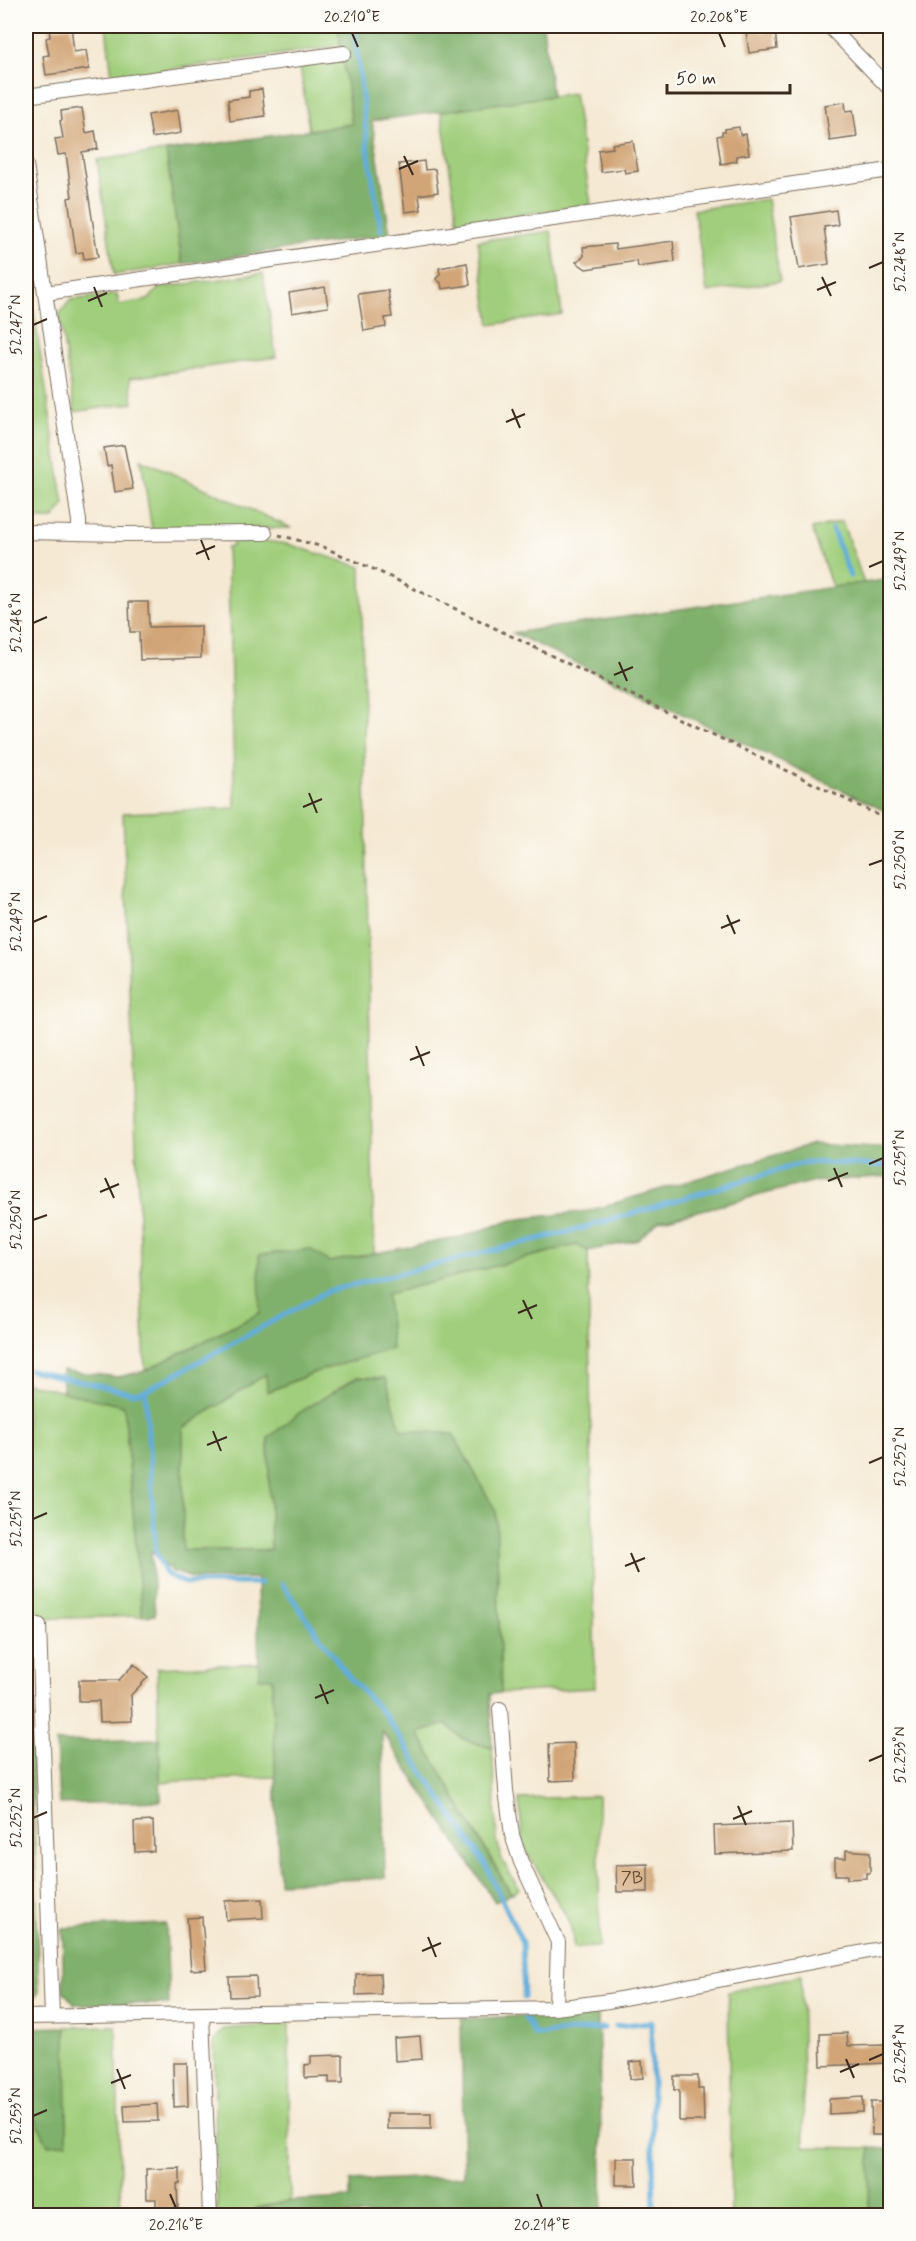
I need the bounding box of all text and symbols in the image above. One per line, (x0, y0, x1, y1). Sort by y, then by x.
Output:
text: 20.210°E (324, 8, 380, 28)
text: 20.208°E (690, 8, 748, 28)
scale bar (667, 57, 790, 95)
text: 50 m (676, 67, 716, 91)
text: 52.248°N (891, 232, 911, 292)
text: 52.247°N (7, 295, 27, 355)
text: 52.249°N (891, 531, 911, 591)
text: 52.248°N (7, 593, 27, 653)
text: 52.250°N (891, 830, 911, 890)
text: 52.249°N (7, 892, 27, 952)
text: 52.251°N (891, 1130, 911, 1186)
text: 52.250°N (7, 1190, 27, 1250)
text: 52.252°N (891, 1427, 911, 1487)
text: 52.251°N (7, 1491, 27, 1547)
text: 52.253°N (891, 1727, 911, 1783)
text: 52.252°N (7, 1788, 27, 1848)
house number: 7B (621, 1866, 643, 1890)
text: 52.254°N (891, 2024, 911, 2084)
text: 52.253°N (7, 2088, 27, 2144)
text: 20.216°E (149, 2216, 203, 2236)
text: 20.214°E (514, 2216, 570, 2236)

